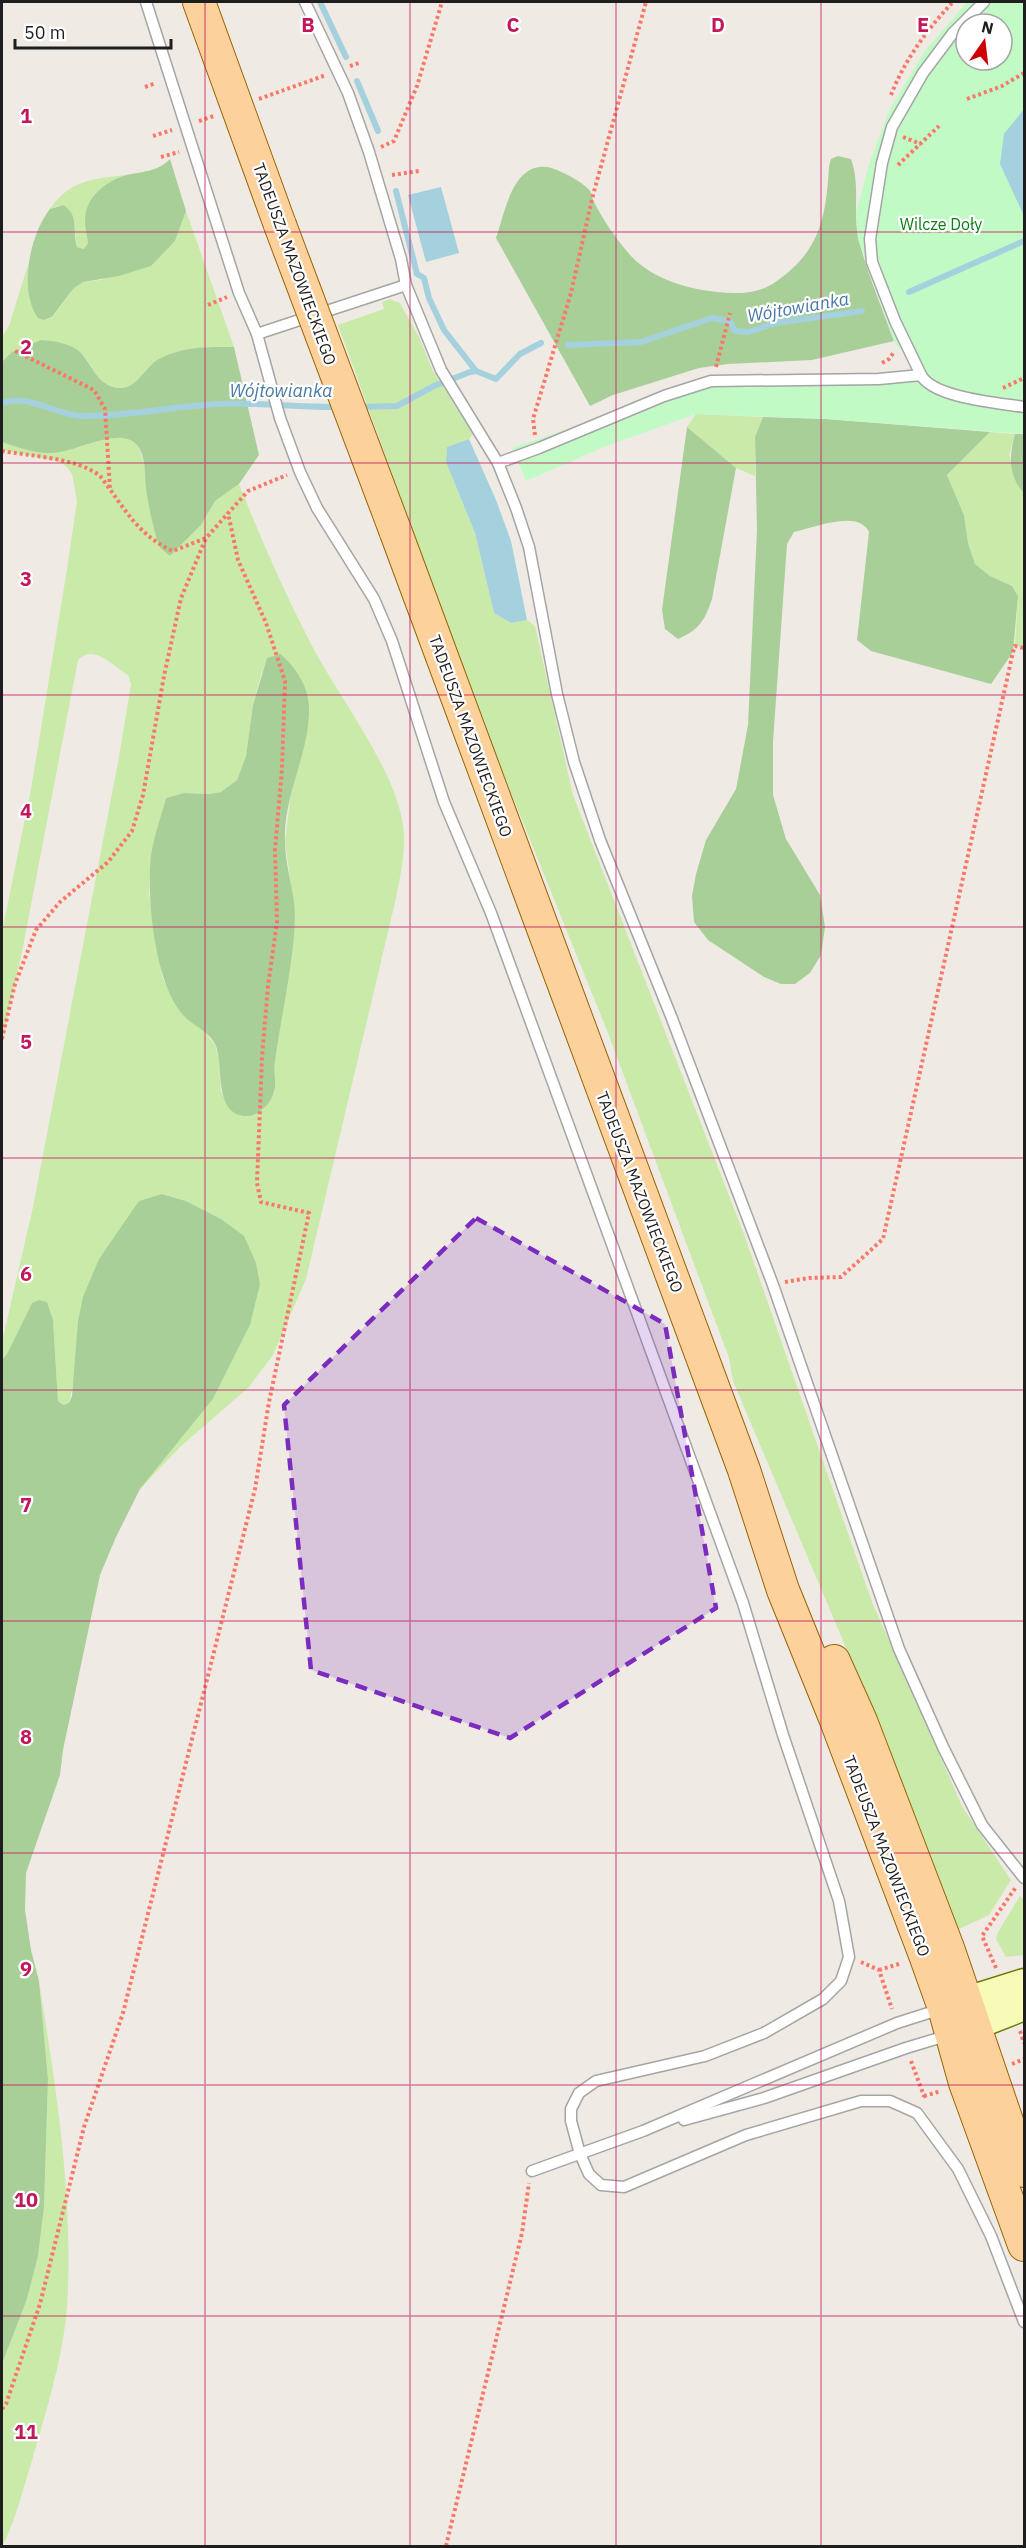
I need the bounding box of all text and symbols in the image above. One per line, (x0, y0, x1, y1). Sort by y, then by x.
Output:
text: B (301, 11, 315, 38)
text: C (506, 11, 520, 38)
text: D (711, 11, 725, 38)
text: E (917, 11, 929, 38)
scale bar (15, 12, 171, 50)
north arrow (954, 12, 1014, 72)
text: N (980, 16, 996, 39)
text: 50 m (24, 21, 66, 44)
text: 1 (20, 102, 32, 129)
street label: TADEUSZA MAZOWIECKIEGO (249, 160, 341, 368)
park label: Wilcze Doły (900, 214, 982, 234)
water label: Wójtowianka (745, 287, 851, 327)
text: 2 (20, 333, 32, 360)
water label: Wójtowianka (229, 379, 333, 402)
text: 3 (20, 565, 32, 592)
street label: TADEUSZA MAZOWIECKIEGO (425, 632, 517, 840)
text: 4 (20, 797, 32, 824)
text: 5 (20, 1028, 32, 1055)
street label: TADEUSZA MAZOWIECKIEGO (592, 1089, 688, 1295)
text: 6 (20, 1260, 32, 1287)
text: 7 (20, 1491, 32, 1518)
text: 8 (20, 1723, 32, 1750)
street label: TADEUSZA MAZOWIECKIEGO (839, 1753, 935, 1959)
text: 9 (20, 1955, 32, 1982)
text: 10 (14, 2186, 38, 2213)
text: 11 (14, 2418, 38, 2445)

